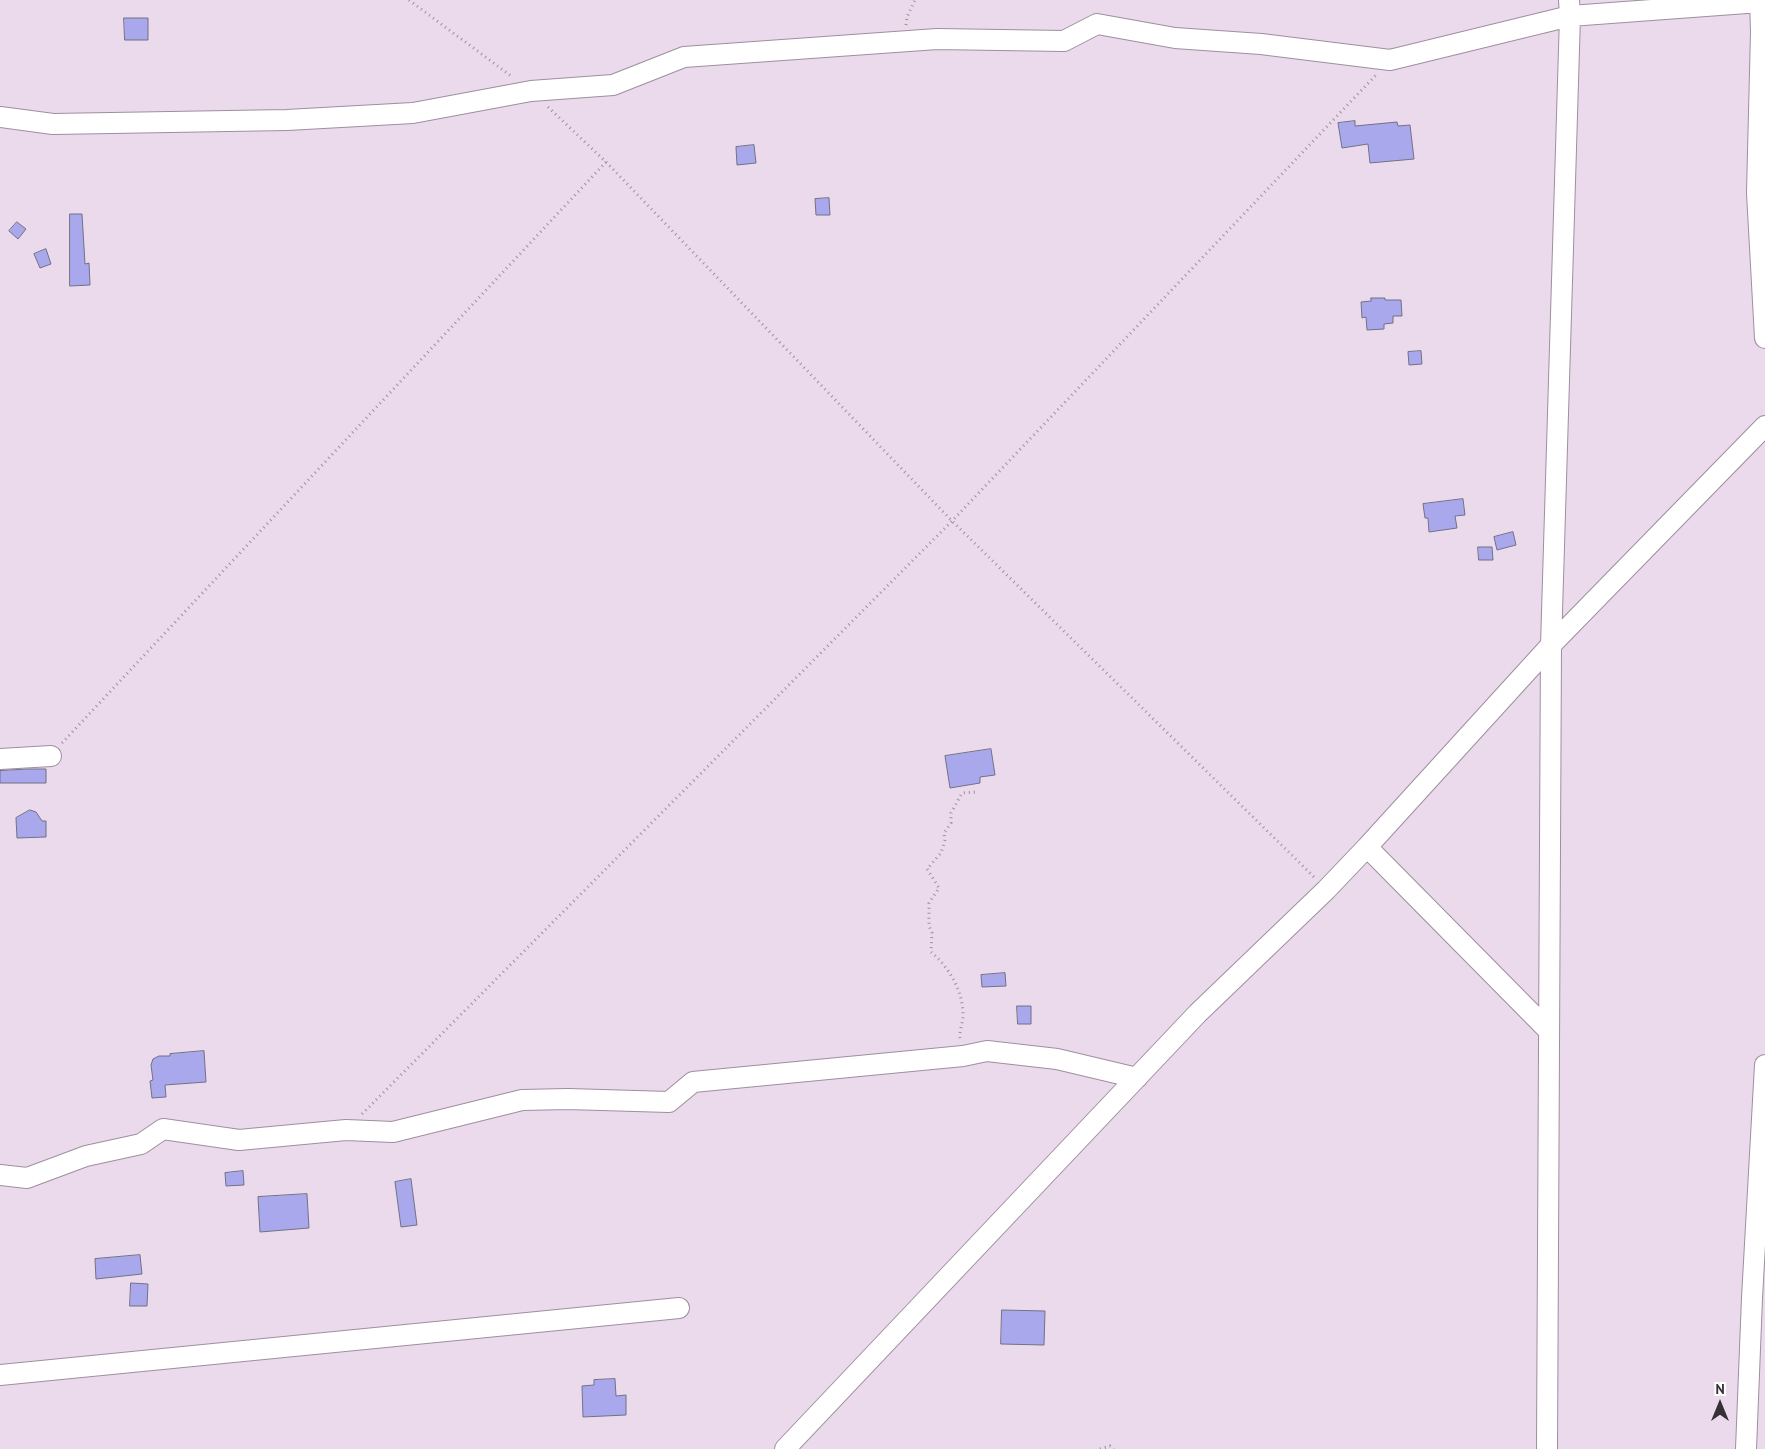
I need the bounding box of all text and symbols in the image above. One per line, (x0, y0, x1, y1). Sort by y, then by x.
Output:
north arrow (1695, 1379, 1745, 1429)
text: N (1715, 1380, 1725, 1398)

